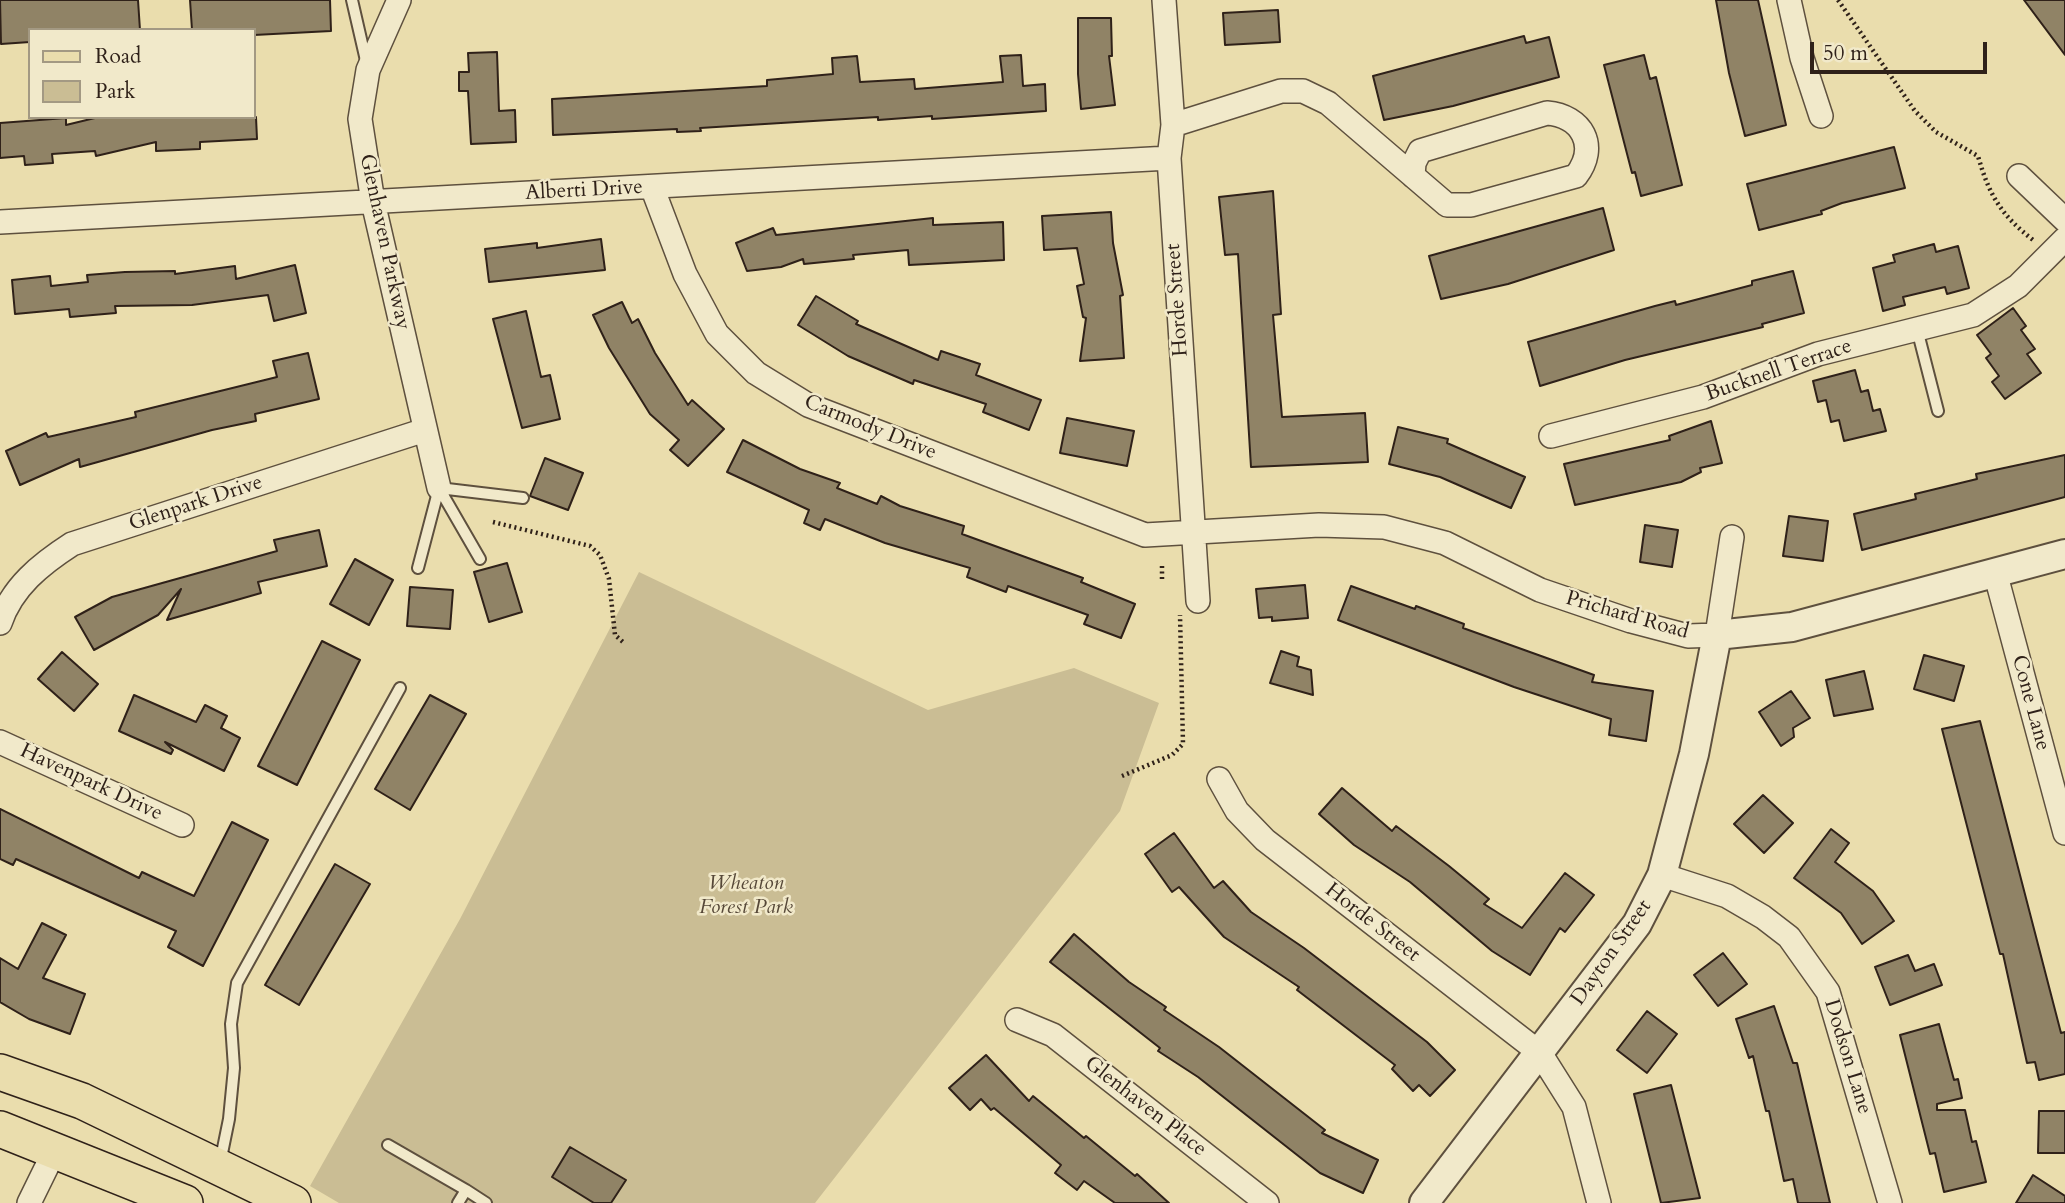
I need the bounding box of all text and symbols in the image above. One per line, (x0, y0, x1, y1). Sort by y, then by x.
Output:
legend (28, 28, 256, 119)
scale bar (1813, 28, 1990, 72)
text: 50 m (1823, 39, 1868, 68)
text: Road (95, 42, 141, 71)
text: Park (95, 77, 135, 106)
street label: Glenhaven Parkway (353, 152, 415, 332)
street label: Alberti Drive (525, 175, 643, 207)
street label: Horde Street (1161, 243, 1195, 357)
street label: Bucknell Terrace (1703, 334, 1855, 408)
street label: Carmody Drive (800, 390, 940, 466)
street label: Glenpark Drive (126, 471, 266, 537)
street label: Prichard Road (1563, 586, 1691, 646)
street label: Cone Lane (2005, 653, 2055, 753)
street label: Havenpark Drive (16, 739, 166, 827)
park label: Wheaton Forest Park (699, 871, 793, 921)
street label: Horde Street (1320, 878, 1424, 968)
street label: Dayton Street (1566, 895, 1658, 1011)
street label: Dodson Lane (1818, 997, 1876, 1117)
street label: Glenhaven Place (1079, 1052, 1211, 1162)

